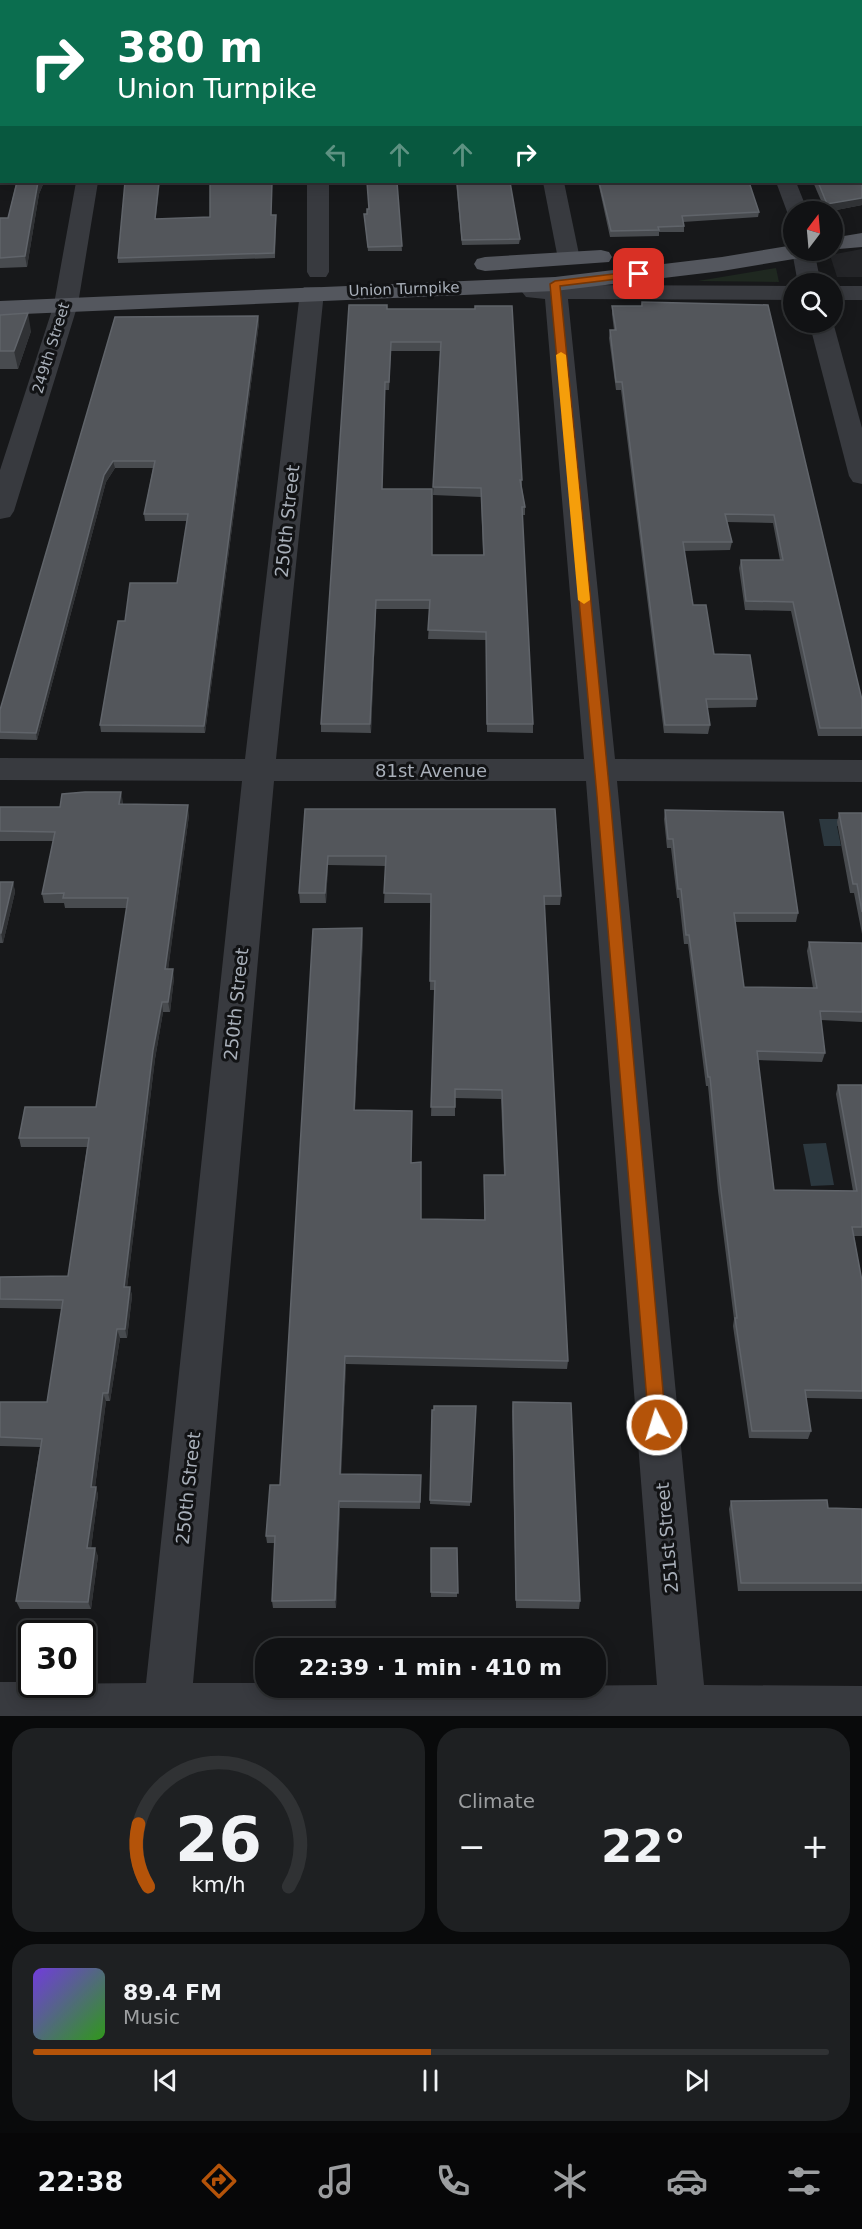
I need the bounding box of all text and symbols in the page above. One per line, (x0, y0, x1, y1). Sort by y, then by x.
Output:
text: 380 m (117, 23, 263, 72)
icon: right (18, 24, 96, 102)
text: Union Turnpike (117, 73, 317, 104)
icon: left (320, 138, 353, 171)
icon: ahead (383, 138, 416, 171)
icon: ahead (446, 138, 479, 171)
icon: right (509, 138, 542, 171)
north arrow (783, 201, 843, 261)
map controls (783, 201, 843, 333)
pin (613, 248, 664, 299)
icon: arrive (622, 257, 655, 290)
button: search (783, 273, 843, 333)
street label: Union Turnpike (348, 278, 460, 300)
street label: 249th Street (29, 300, 73, 396)
street label: 250th Street (271, 464, 303, 578)
street label: 81st Avenue (375, 760, 487, 781)
street label: 250th Street (220, 947, 252, 1061)
position arrow (625, 1393, 689, 1457)
street label: 250th Street (172, 1431, 204, 1545)
street label: 251st Street (652, 1482, 682, 1594)
speed limit sign: 30 (18, 1620, 96, 1698)
text: 22:39 · 1 min · 410 m (299, 1655, 562, 1680)
text: Climate (458, 1789, 535, 1813)
text: 26 (175, 1803, 262, 1876)
text: 22° (601, 1820, 686, 1873)
text: − (458, 1827, 486, 1866)
text: + (801, 1827, 829, 1866)
text: km/h (191, 1872, 246, 1897)
text: 89.4 FM (123, 1980, 222, 2005)
text: Music (123, 2005, 180, 2029)
icon: previous (149, 2064, 182, 2097)
icon: pause (414, 2064, 447, 2097)
icon: next (680, 2064, 713, 2097)
icon: directions (198, 2160, 240, 2202)
icon: music (315, 2160, 357, 2202)
icon: phone (432, 2160, 474, 2202)
icon: climate (549, 2160, 591, 2202)
icon: car (666, 2160, 708, 2202)
icon: filters (783, 2160, 825, 2202)
text: 22:38 (37, 2166, 123, 2197)

